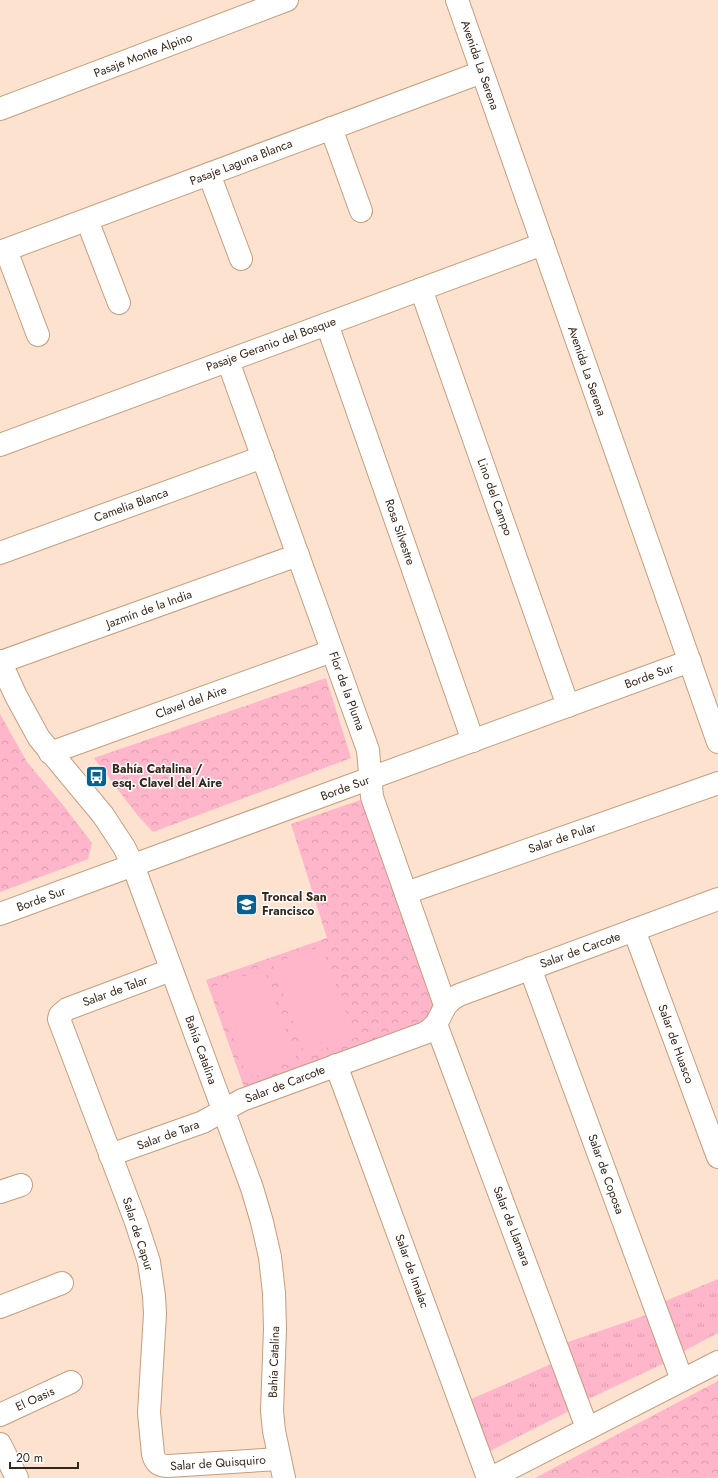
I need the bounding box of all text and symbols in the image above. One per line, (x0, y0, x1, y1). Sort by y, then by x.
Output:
street label: Avenida La Serena (456, 18, 504, 113)
street label: Pasaje Monte Alpino (91, 28, 195, 82)
street label: Pasaje Laguna Blanca (187, 134, 295, 190)
street label: Pasaje Geranio del Bosque (204, 312, 338, 376)
street label: Avenida La Serena (563, 324, 611, 419)
street label: Lino del Campo (473, 456, 517, 539)
street label: Camelia Blanca (91, 483, 171, 527)
street label: Rosa Silvestre (380, 496, 420, 568)
street label: Jazmín de la India (102, 585, 195, 634)
street label: Flor de la Pluma (324, 649, 370, 733)
street label: Borde Sur (622, 659, 677, 693)
street label: Clavel del Aire (153, 681, 229, 723)
place label: Bahía Catalina / esq. Clavel del Aire (112, 760, 222, 792)
bus stop icon: Bahía Catalina / esq. Clavel del Aire (84, 763, 110, 789)
street label: Borde Sur (318, 771, 373, 805)
street label: Salar de Pular (526, 818, 599, 858)
street label: Borde Sur (14, 882, 69, 916)
place label: Troncal San Francisco (262, 888, 327, 920)
school or university icon: Troncal San Francisco (234, 891, 260, 917)
street label: Salar de Carcote (537, 927, 623, 973)
street label: Salar de Talar (80, 971, 151, 1011)
street label: Salar de Huasco (653, 1002, 699, 1086)
street label: Bahía Catalina (180, 1013, 222, 1087)
street label: Salar de Carcote (242, 1060, 328, 1108)
street label: Salar de Tara (134, 1115, 202, 1155)
street label: Salar de Coposa (583, 1131, 629, 1217)
street label: Salar de Llamara (489, 1183, 536, 1269)
street label: Salar de Capur (118, 1195, 159, 1274)
street label: Salar de Imalac (390, 1231, 434, 1311)
street label: Bahía Catalina (264, 1326, 284, 1398)
street label: El Oasis (13, 1382, 58, 1416)
scale bar (10, 1444, 78, 1470)
text: 20 m (16, 1449, 43, 1467)
street label: Salar de Quisquiro (170, 1451, 267, 1475)

